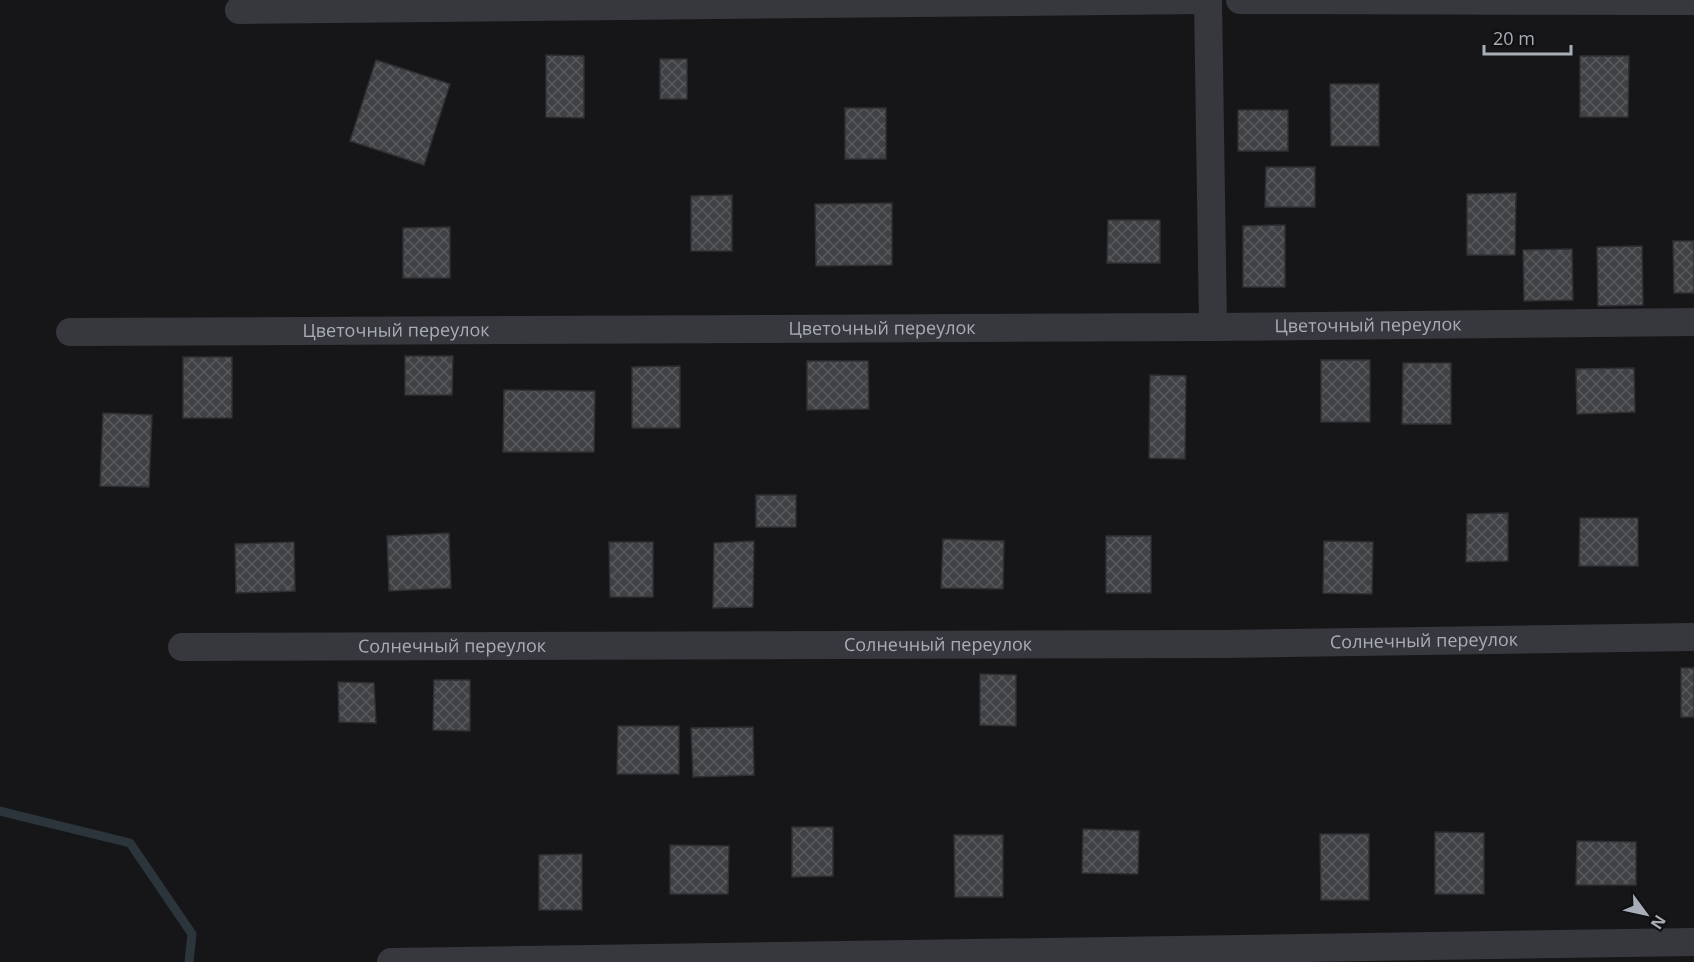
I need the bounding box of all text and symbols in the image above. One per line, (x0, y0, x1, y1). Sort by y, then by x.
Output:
scale bar (1484, 18, 1571, 56)
text: 20 m (1493, 26, 1535, 50)
street label: Цветочный переулок (1274, 311, 1462, 337)
street label: Цветочный переулок (788, 315, 976, 340)
street label: Цветочный переулок (302, 317, 490, 342)
street label: Солнечный переулок (1330, 627, 1519, 653)
street label: Солнечный переулок (844, 632, 1033, 656)
street label: Солнечный переулок (358, 633, 547, 657)
north arrow (1616, 884, 1676, 944)
text: N (1646, 911, 1671, 934)

